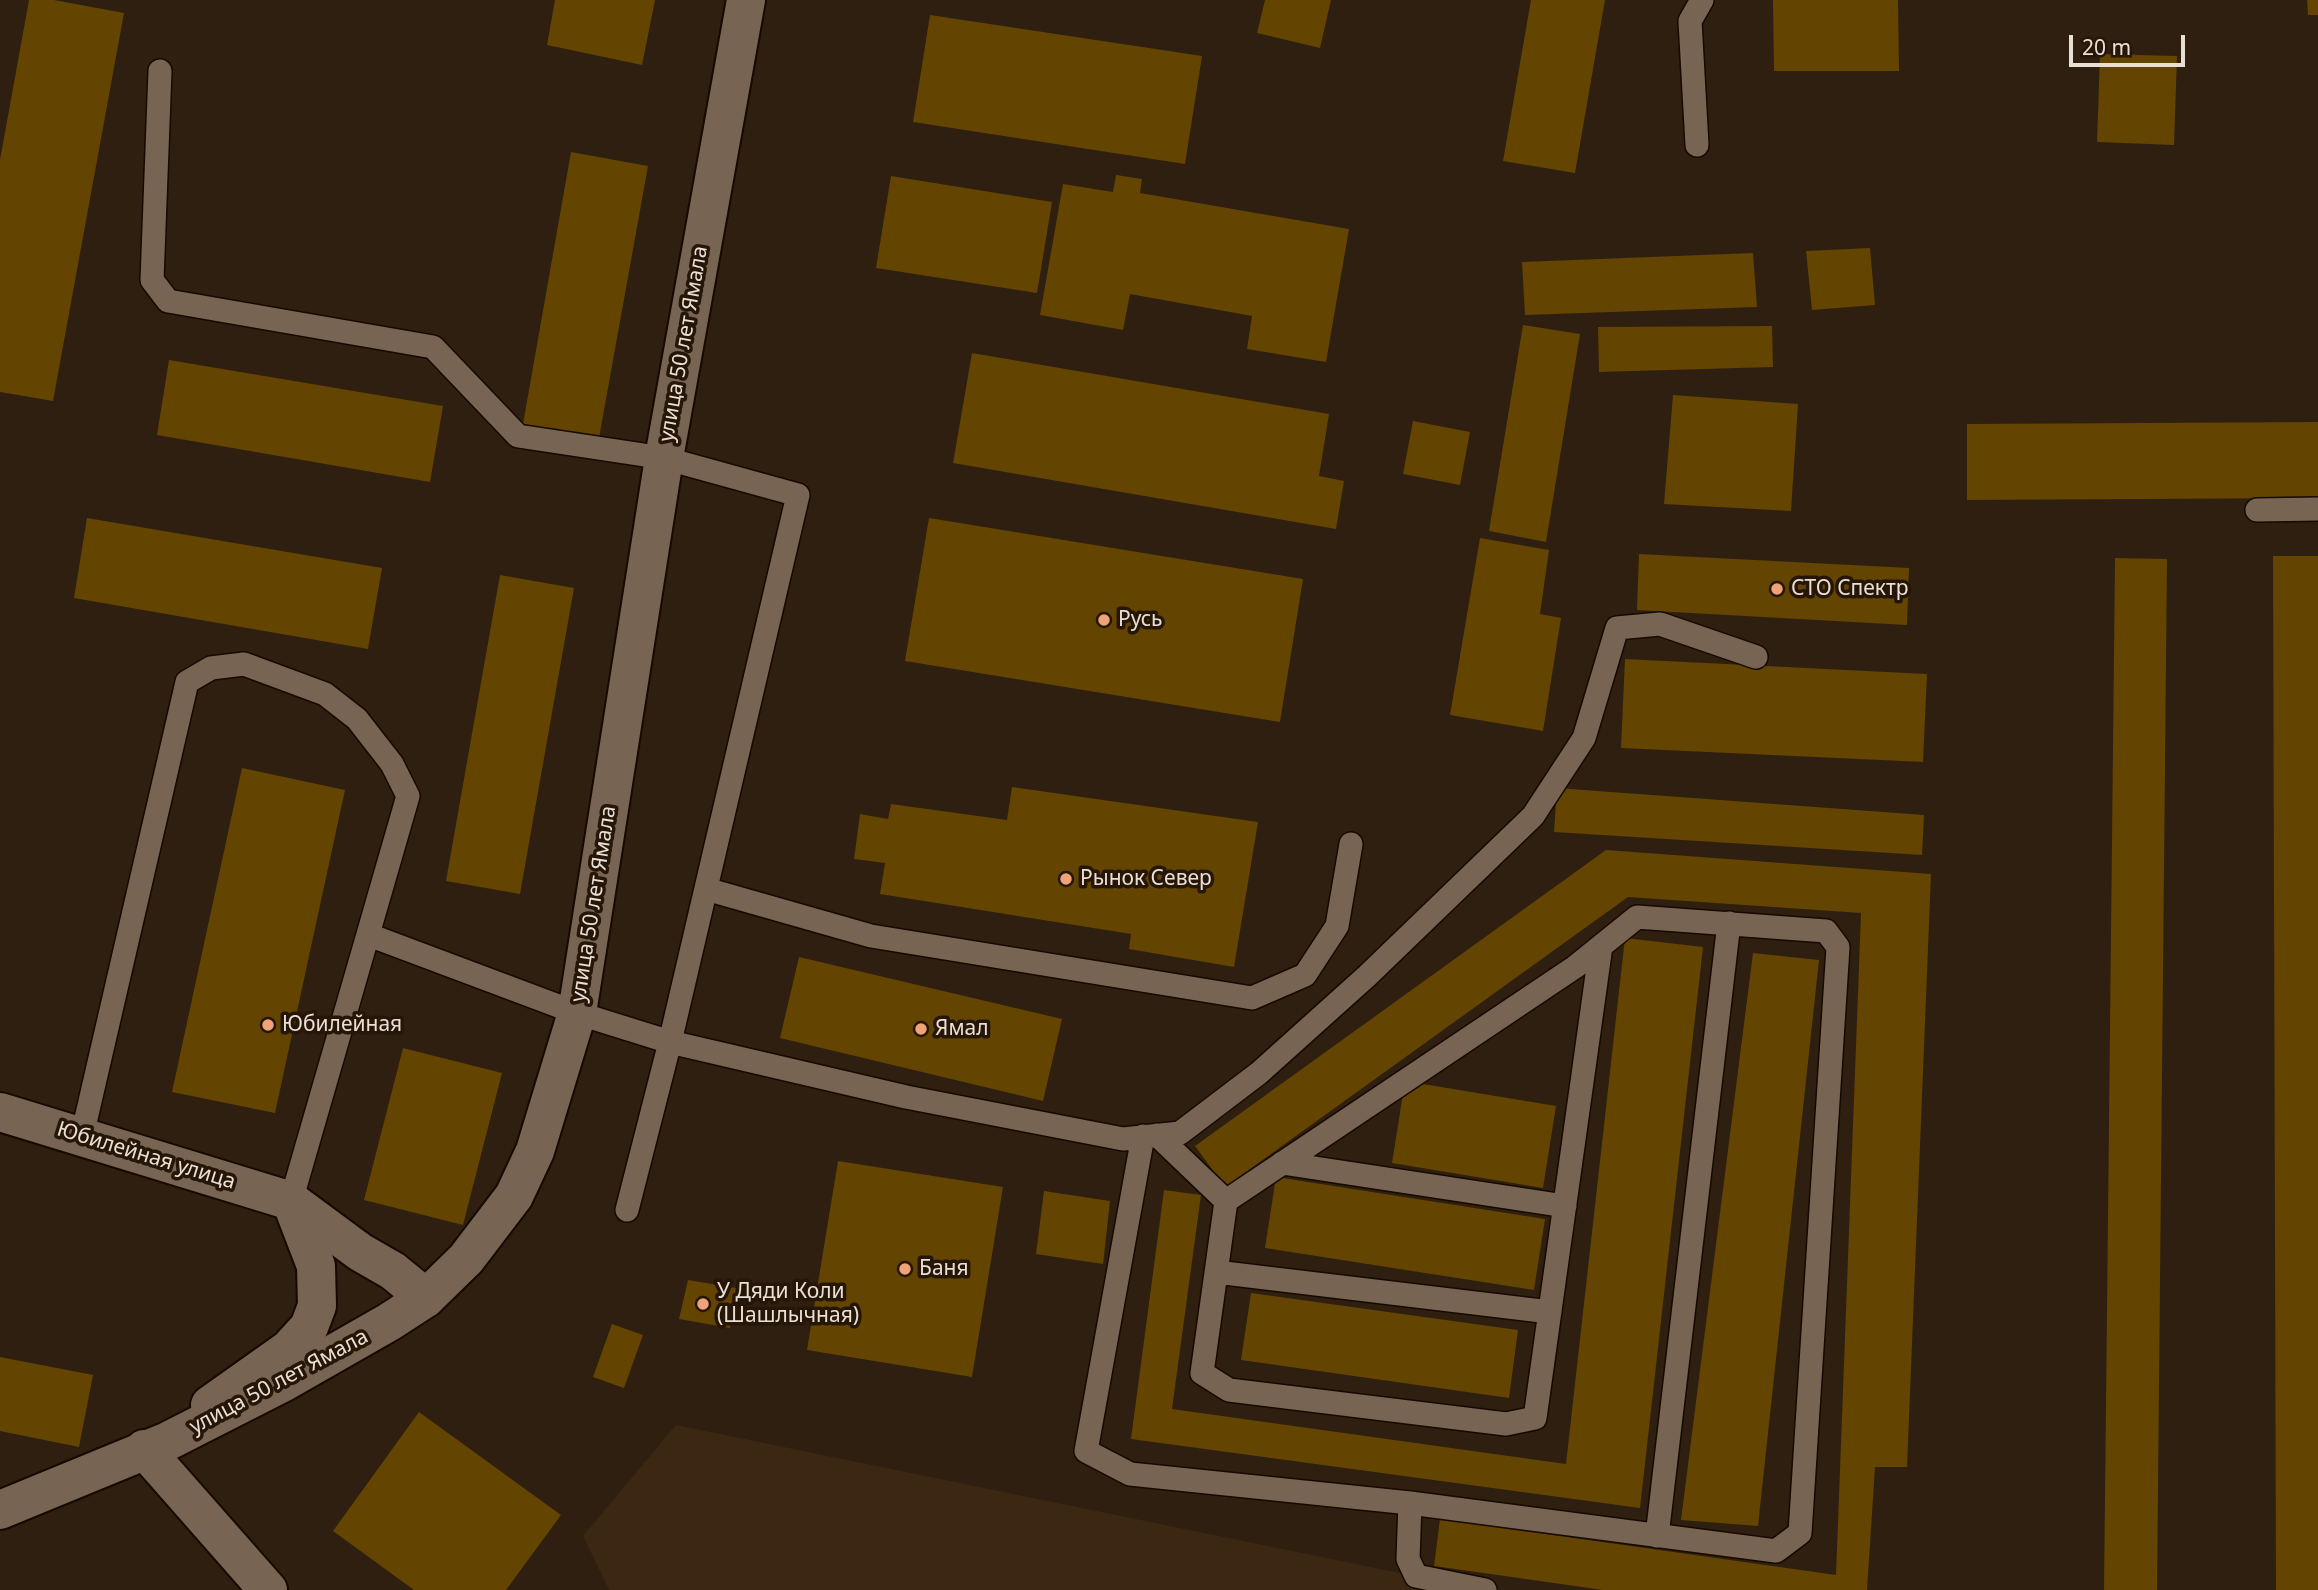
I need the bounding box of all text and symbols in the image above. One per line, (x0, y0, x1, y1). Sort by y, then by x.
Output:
scale bar (2073, 21, 2188, 65)
text: 20 m (2082, 33, 2131, 61)
street label: улица 50 лет Ямала (654, 244, 714, 444)
place label: СТО Спектр (1791, 576, 1909, 602)
marker: СТО Спектр (1769, 581, 1785, 597)
place label: Русь (1118, 607, 1163, 633)
marker: Русь (1096, 612, 1112, 628)
street label: улица 50 лет Ямала (566, 804, 622, 1004)
place label: Рынок Север (1080, 866, 1212, 892)
marker: Рынок Север (1058, 871, 1074, 887)
place label: Юбилейная (282, 1012, 402, 1038)
place label: Ямал (935, 1016, 989, 1042)
marker: Юбилейная (260, 1017, 276, 1033)
marker: Ямал (913, 1021, 929, 1037)
street label: Юбилейная улица (54, 1117, 238, 1195)
place label: Баня (919, 1256, 969, 1282)
marker: Баня (897, 1261, 913, 1277)
place label: У Дяди Коли (Шашлычная) (717, 1279, 859, 1329)
marker: У Дяди Коли (Шашлычная) (695, 1296, 711, 1312)
street label: улица 50 лет Ямала (185, 1324, 373, 1440)

